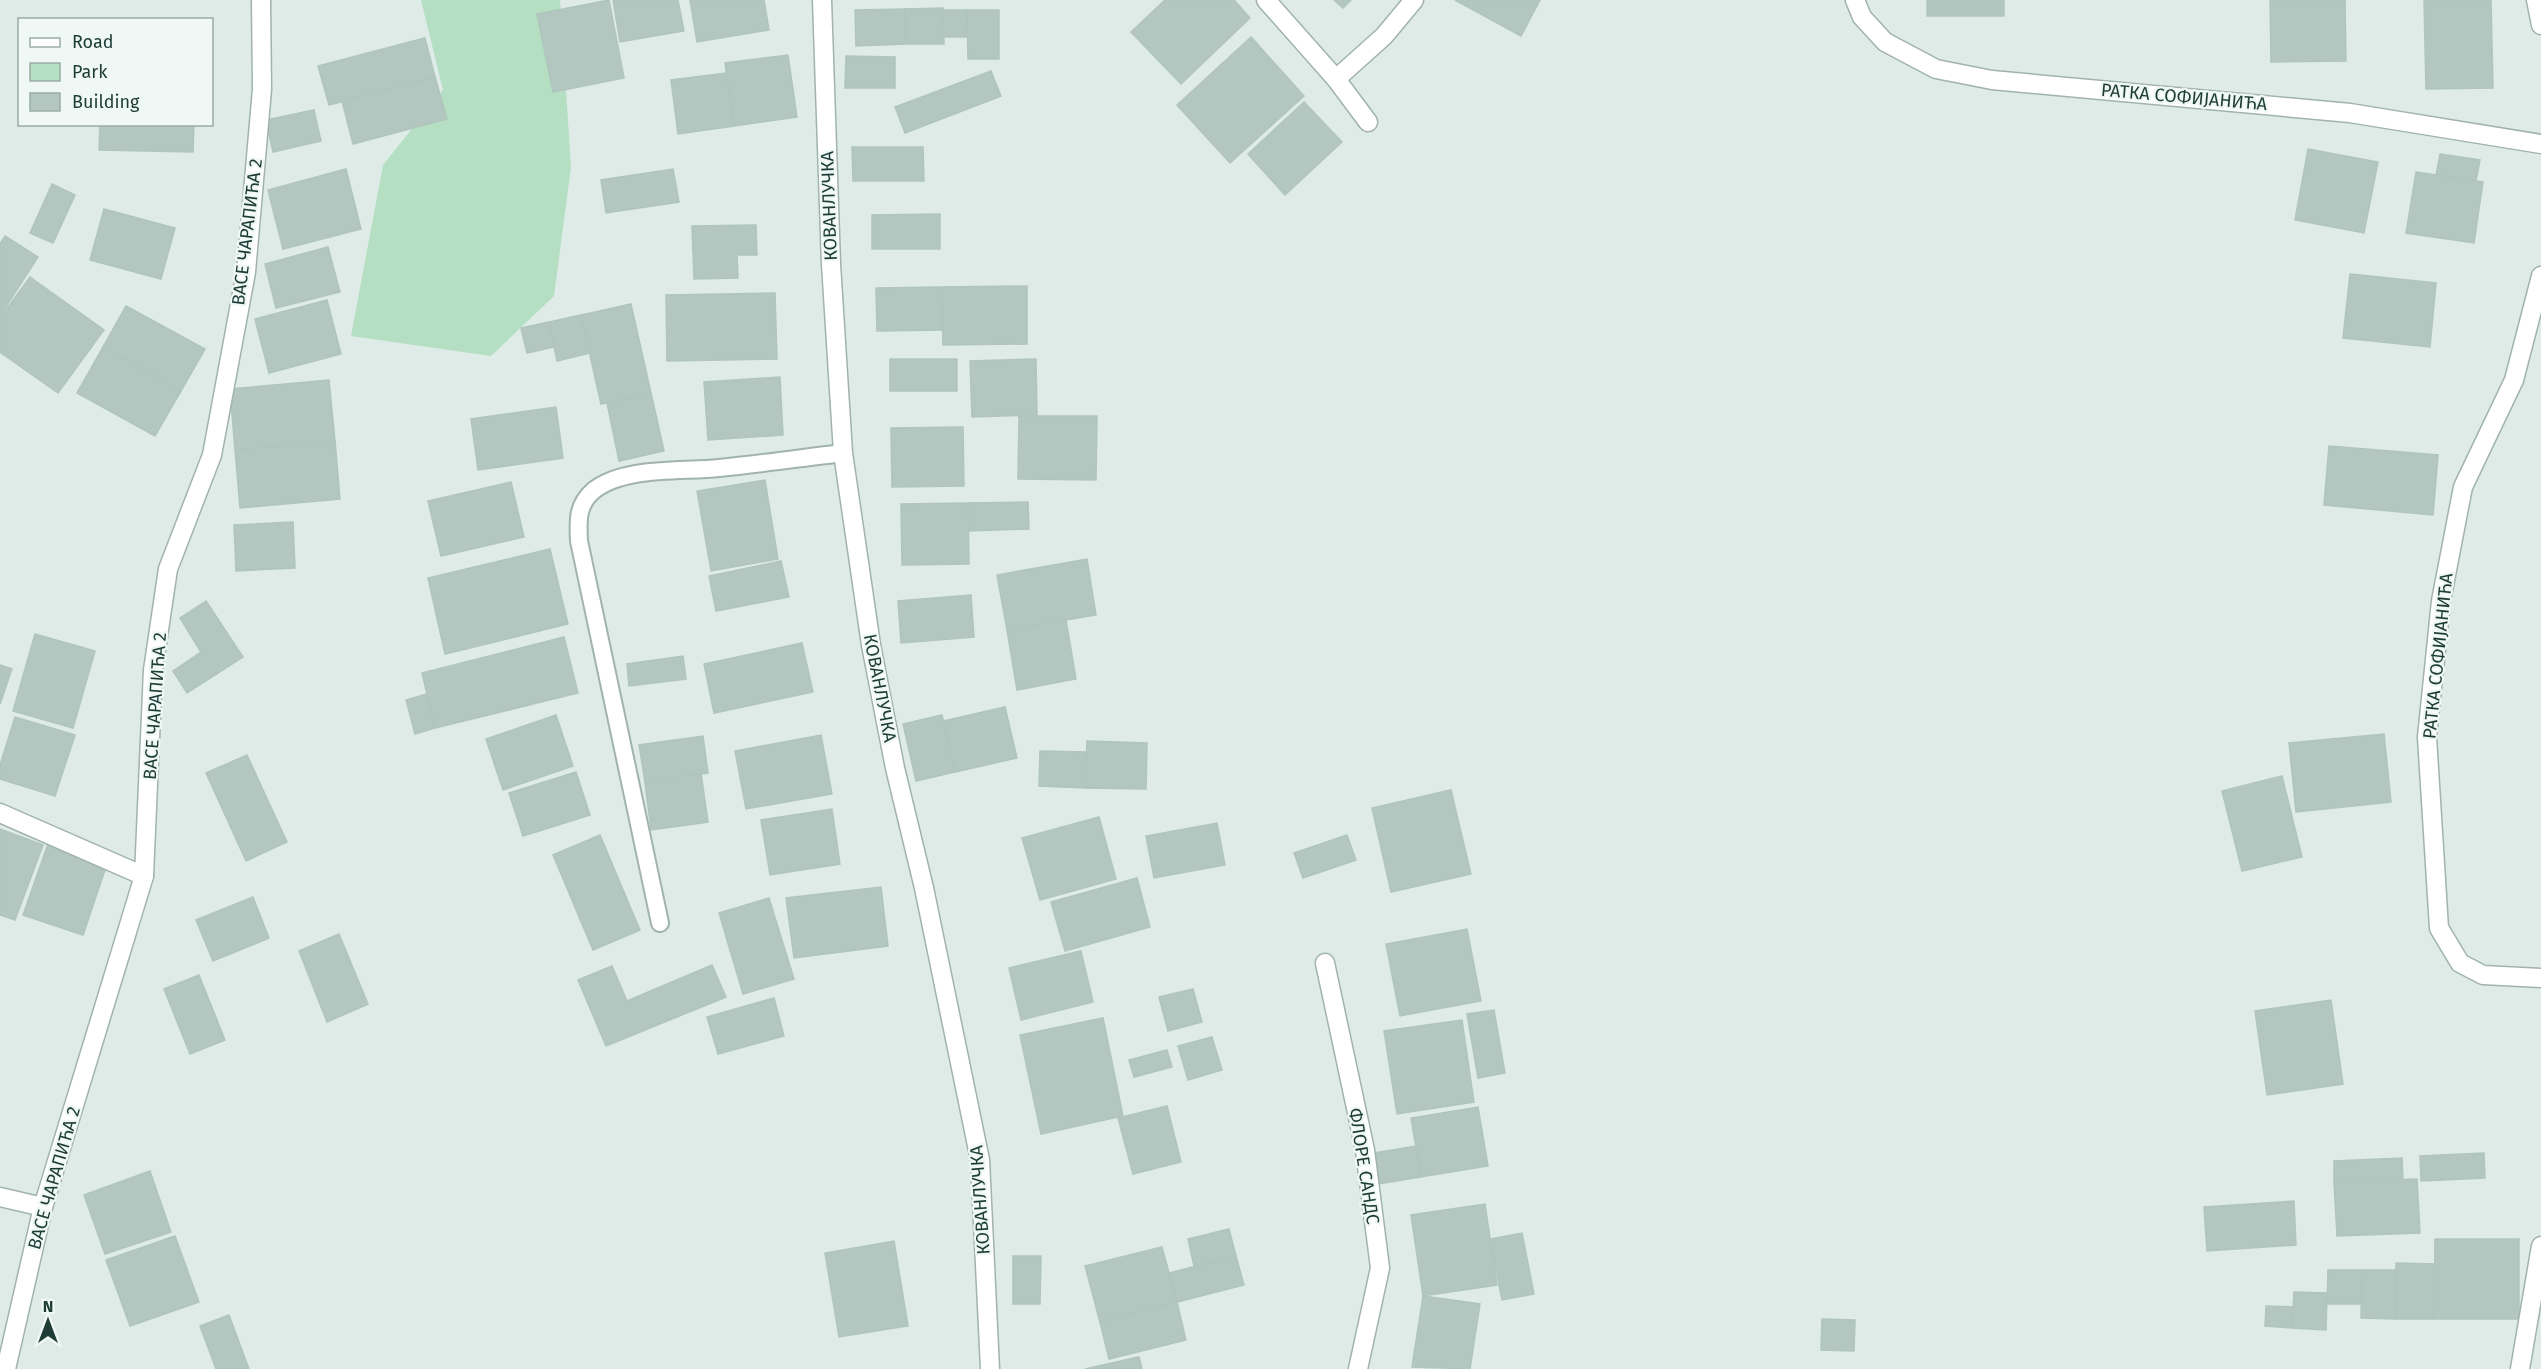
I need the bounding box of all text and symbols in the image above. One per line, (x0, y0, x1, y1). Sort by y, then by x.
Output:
legend (18, 18, 213, 126)
text: Road (72, 31, 114, 53)
text: Park (72, 61, 108, 83)
street label: РАТКА СОФИЈАНИЋА (2100, 79, 2269, 115)
text: Building (72, 91, 140, 113)
street label: КОВАНЛУЧКА (816, 150, 842, 261)
street label: ВАСЕ ЧАРАПИЋА 2 (227, 157, 267, 307)
street label: РАТКА СОФИЈАНИЋА (2418, 571, 2458, 740)
street label: ВАСЕ ЧАРАПИЋА 2 (139, 631, 171, 781)
street label: КОВАНЛУЧКА (859, 632, 901, 745)
street label: ВАСЕ ЧАРАПИЋА 2 (23, 1104, 85, 1252)
street label: ФЛОРЕ САНДС (1344, 1106, 1384, 1226)
street label: КОВАНЛУЧКА (965, 1144, 995, 1256)
north arrow (18, 1291, 78, 1351)
text: N (43, 1297, 53, 1316)

